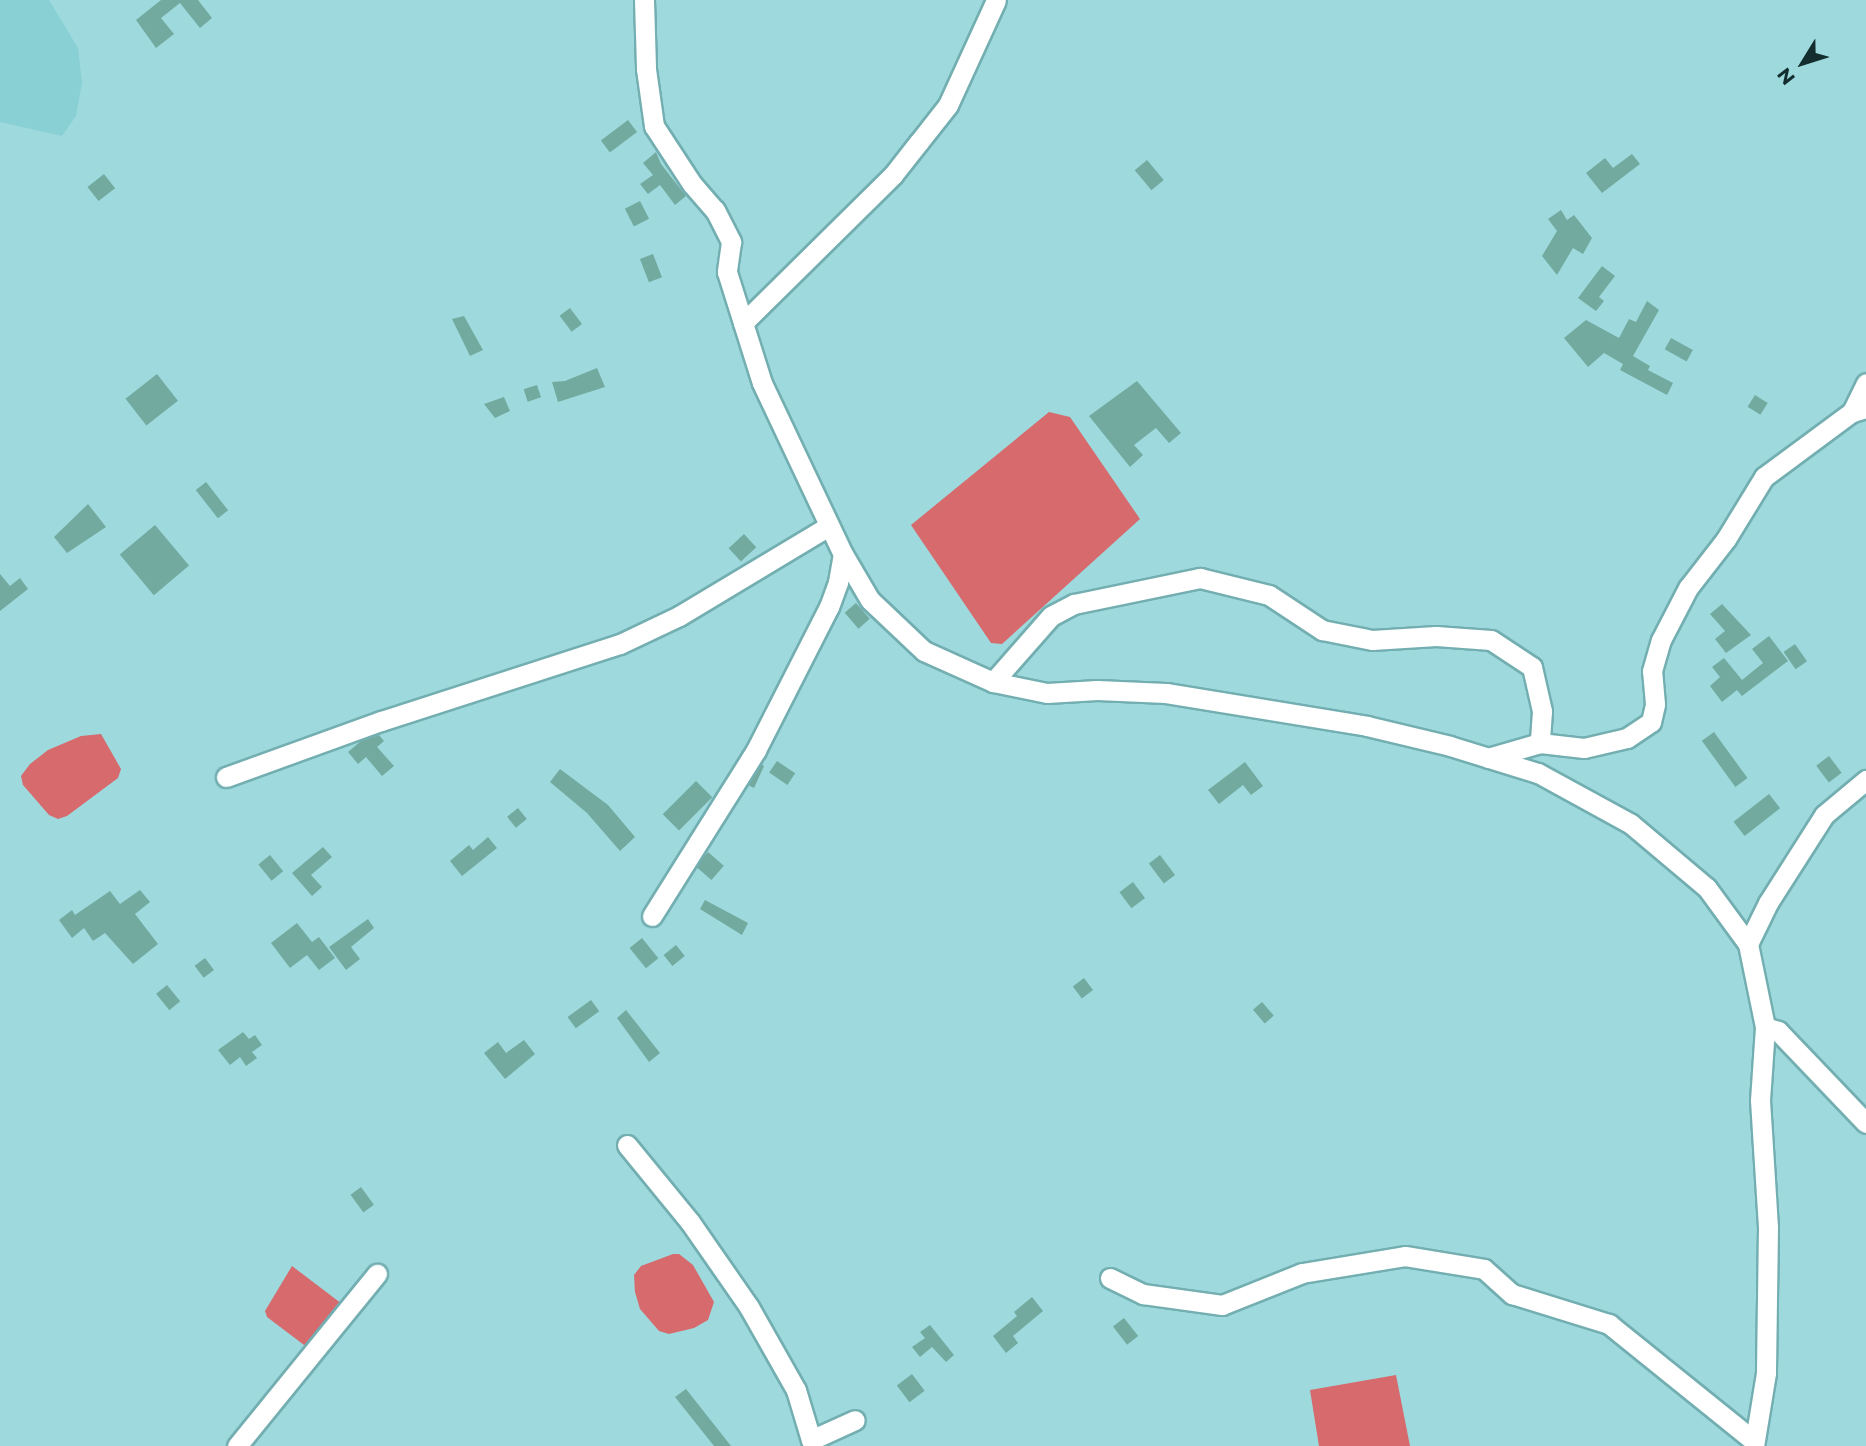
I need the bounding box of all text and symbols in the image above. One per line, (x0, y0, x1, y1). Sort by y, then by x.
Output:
north arrow (1768, 28, 1838, 98)
text: N (1772, 63, 1800, 89)

